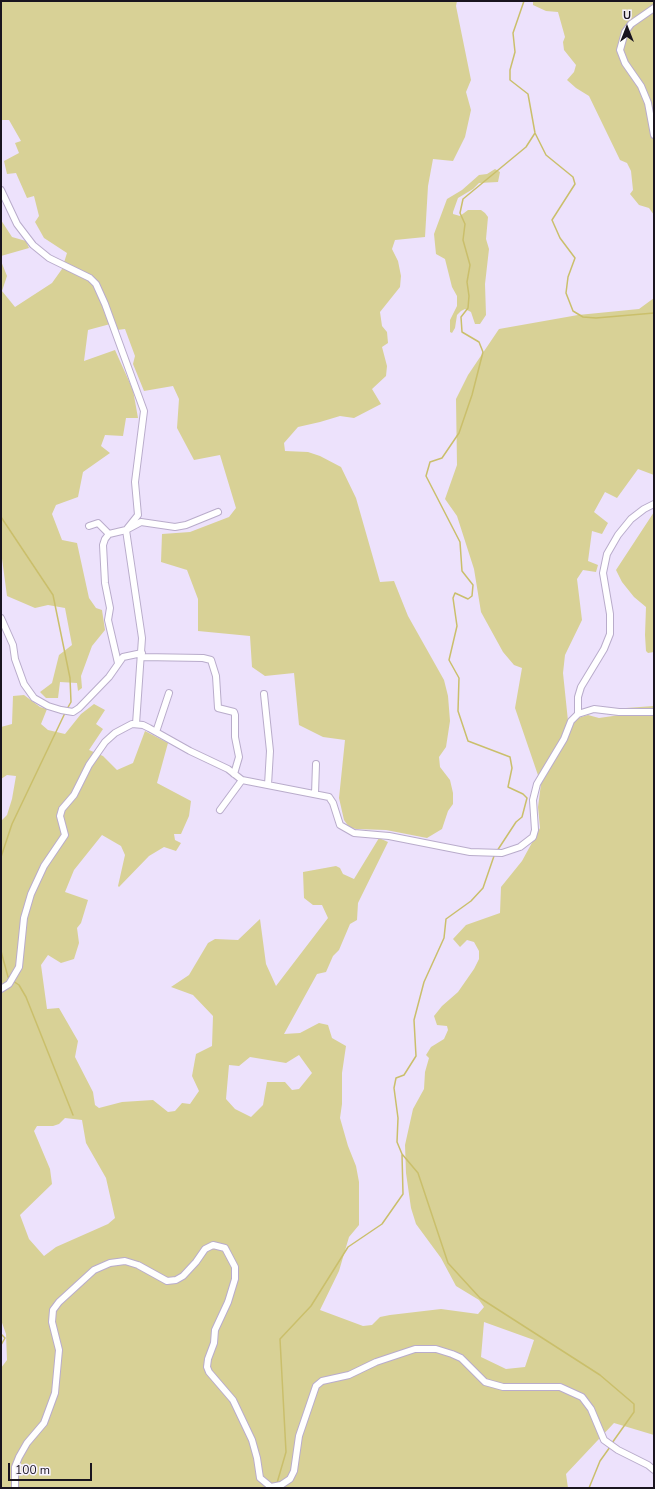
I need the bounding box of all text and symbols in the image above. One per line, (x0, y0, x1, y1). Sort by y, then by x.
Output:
north arrow (607, 8, 647, 48)
text: U (623, 8, 631, 23)
scale bar (10, 1455, 94, 1481)
text: 100 m (15, 1462, 50, 1478)

